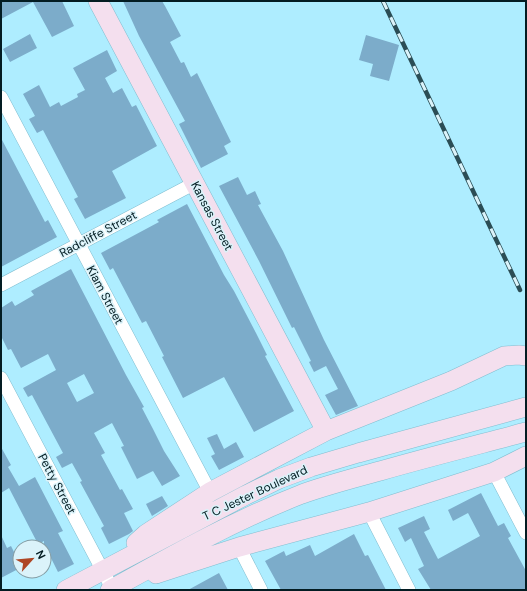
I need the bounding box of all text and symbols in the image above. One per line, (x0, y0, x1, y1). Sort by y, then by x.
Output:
street label: Kansas Street (187, 179, 237, 254)
street label: Radcliffe Street (57, 207, 140, 261)
street label: Kiam Street (83, 263, 127, 327)
street label: Petty Street (34, 451, 80, 517)
street label: T C Jester Boulevard (200, 462, 310, 524)
north arrow (12, 539, 52, 579)
text: N (33, 548, 49, 561)

